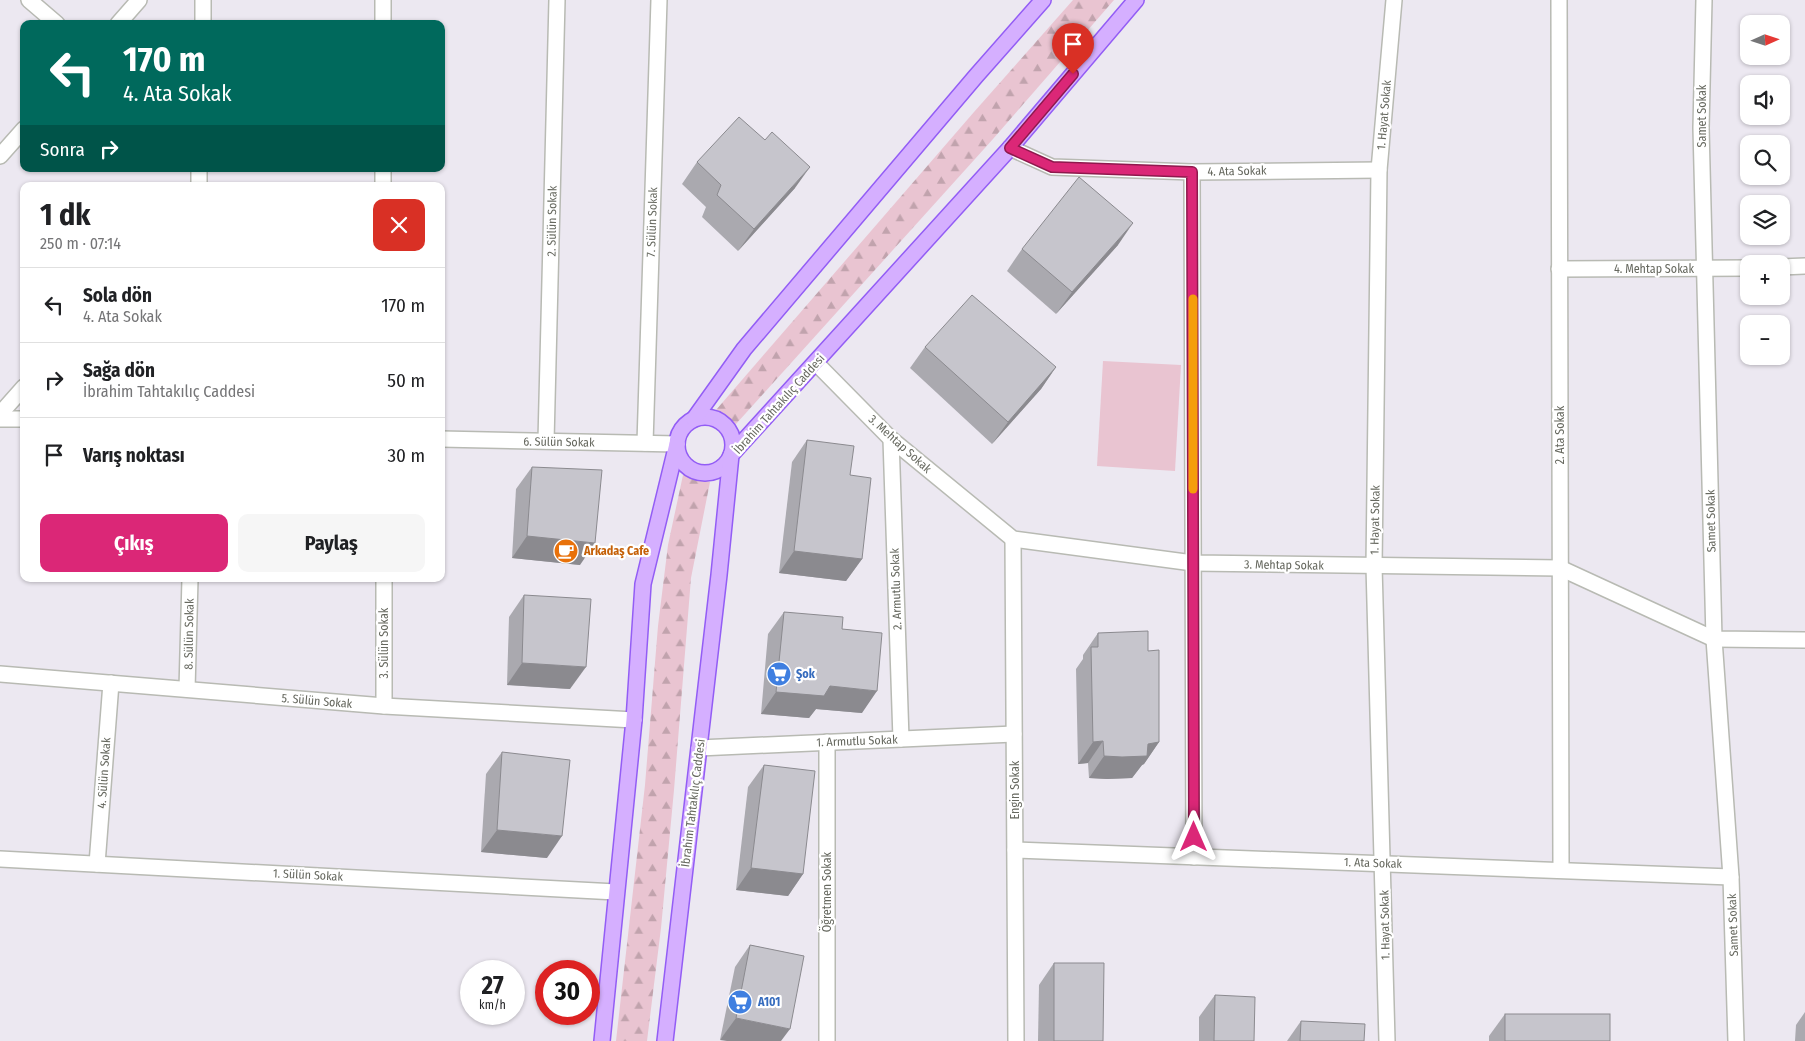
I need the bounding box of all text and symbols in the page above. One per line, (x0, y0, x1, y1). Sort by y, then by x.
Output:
north arrow (1740, 15, 1790, 65)
map controls (1740, 15, 1790, 365)
pin (1052, 23, 1094, 74)
icon: arrive (1059, 30, 1087, 58)
text: 170 m (123, 38, 206, 80)
icon: left (40, 40, 105, 105)
button: sound (1740, 75, 1790, 125)
street label: 1. Hayat Sokak (1374, 79, 1394, 150)
text: 4. Ata Sokak (123, 80, 231, 107)
street label: Samet Sokak (1695, 84, 1709, 147)
icon: right (95, 135, 123, 163)
button: search (1740, 135, 1790, 185)
text: Sonra (40, 138, 85, 161)
street label: 4. Ata Sokak (1207, 163, 1267, 179)
street label: 2. Sülün Sokak (544, 185, 560, 256)
street label: 7. Sülün Sokak (644, 186, 660, 257)
button: layers (1740, 195, 1790, 245)
text: 1 dk (40, 197, 91, 233)
button: close (373, 199, 425, 251)
text: 250 m · 07:14 (40, 234, 121, 253)
button: + (1740, 255, 1790, 305)
street label: 4. Mehtap Sokak (1614, 262, 1694, 276)
text: Sola dön (83, 284, 152, 307)
icon: left (40, 291, 68, 319)
text: 170 m (381, 294, 425, 317)
text: 4. Ata Sokak (83, 307, 162, 326)
button: − (1740, 315, 1790, 365)
street label: İbrahim Tahtakılıç Caddesi (730, 351, 827, 457)
text: Sağa dön (83, 359, 155, 382)
icon: right (40, 366, 68, 394)
text: 50 m (387, 369, 425, 392)
text: İbrahim Tahtakılıç Caddesi (83, 382, 255, 401)
street label: 2. Ata Sokak (1553, 405, 1567, 464)
street label: 3. Mehtap Sokak (866, 412, 935, 476)
street label: 6. Sülün Sokak (523, 434, 595, 450)
icon: arrive (40, 441, 68, 469)
text: Varış noktası (83, 444, 185, 467)
text: 30 m (387, 444, 425, 467)
street label: 1. Hayat Sokak (1367, 484, 1383, 555)
street label: Samet Sokak (1703, 489, 1719, 553)
button: Çıkış (40, 514, 228, 572)
button: Paylaş (238, 514, 425, 572)
cafe icon: Arkadaş Cafe (553, 538, 579, 564)
place label: Arkadaş Cafe (583, 544, 649, 559)
street label: 2. Armutlu Sokak (888, 547, 904, 630)
street label: 3. Mehtap Sokak (1244, 557, 1324, 573)
street label: 8. Sülün Sokak (181, 598, 197, 670)
street label: 3. Sülün Sokak (377, 607, 391, 678)
supermarket icon: Şok (766, 661, 792, 687)
place label: Şok (796, 667, 816, 682)
street label: 5. Sülün Sokak (281, 691, 353, 711)
street label: 1. Armutlu Sokak (816, 733, 898, 749)
street label: 4. Sülün Sokak (95, 737, 113, 809)
street label: İbrahim Tahtakılıç Caddesi (677, 738, 708, 868)
street label: Engin Sokak (1008, 760, 1022, 819)
position arrow (1167, 810, 1219, 862)
street label: Öğretmen Sokak (818, 851, 834, 932)
street label: 1. Ata Sokak (1344, 855, 1403, 871)
street label: 1. Sülün Sokak (273, 866, 344, 884)
street label: 1. Hayat Sokak (1377, 889, 1393, 960)
street label: Samet Sokak (1725, 893, 1741, 957)
speed limit sign: 30 (535, 960, 600, 1025)
text: 27 (481, 971, 504, 1001)
supermarket icon: A101 (727, 989, 753, 1015)
place label: A101 (757, 995, 780, 1009)
text: km/h (479, 998, 506, 1012)

